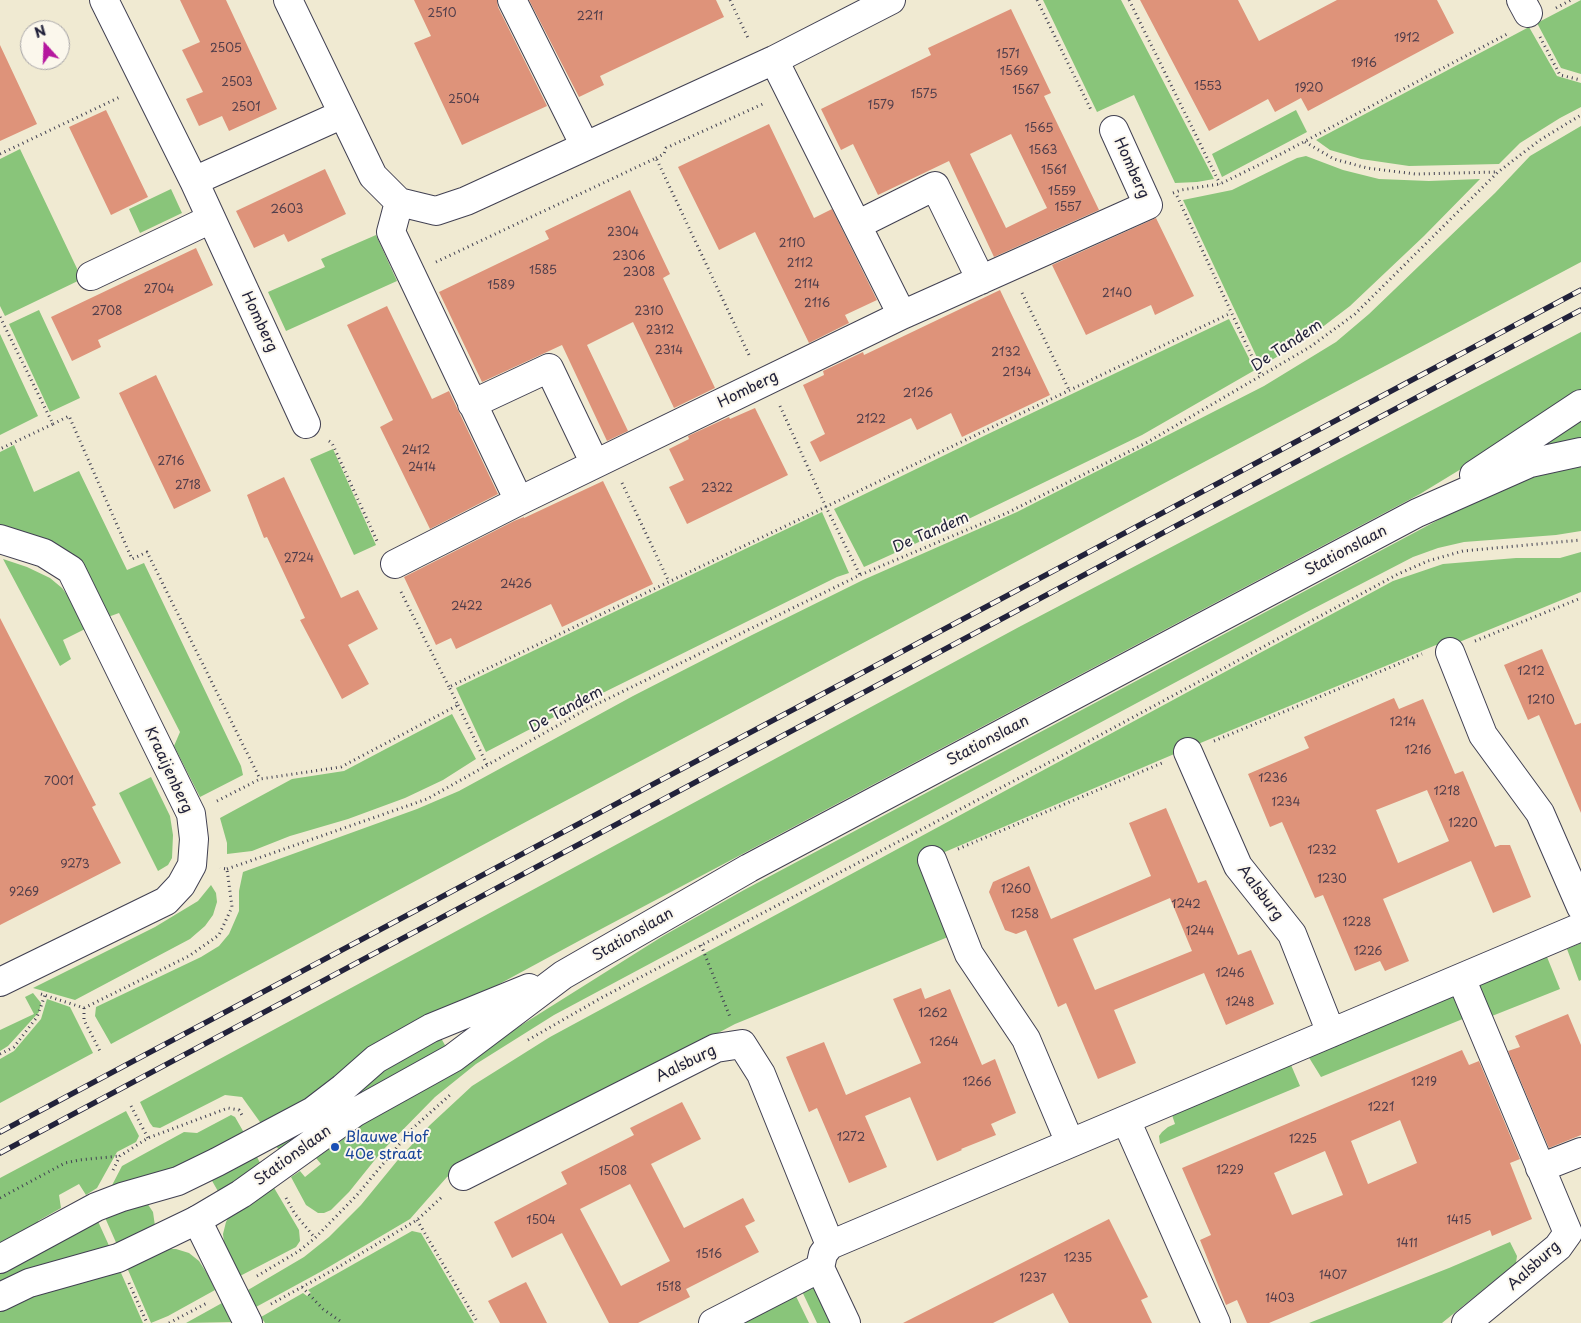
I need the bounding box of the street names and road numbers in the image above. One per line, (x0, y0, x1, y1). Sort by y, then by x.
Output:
street label: Homberg (1110, 135, 1152, 201)
street label: Homberg (237, 289, 281, 355)
street label: De Tandem (1248, 316, 1326, 376)
street label: Homberg (715, 368, 781, 412)
street label: De Tandem (890, 509, 972, 557)
street label: Stationslaan (1302, 522, 1390, 580)
street label: De Tandem (526, 683, 606, 737)
street label: Stationslaan (944, 712, 1032, 770)
street label: Kraaijenberg (140, 724, 196, 816)
street label: Aalsburg (1233, 862, 1287, 924)
street label: Stationslaan (589, 905, 677, 965)
street label: Aalsburg (653, 1042, 719, 1086)
street label: Stationslaan (251, 1122, 335, 1190)
street label: Aalsburg (1504, 1238, 1564, 1294)

